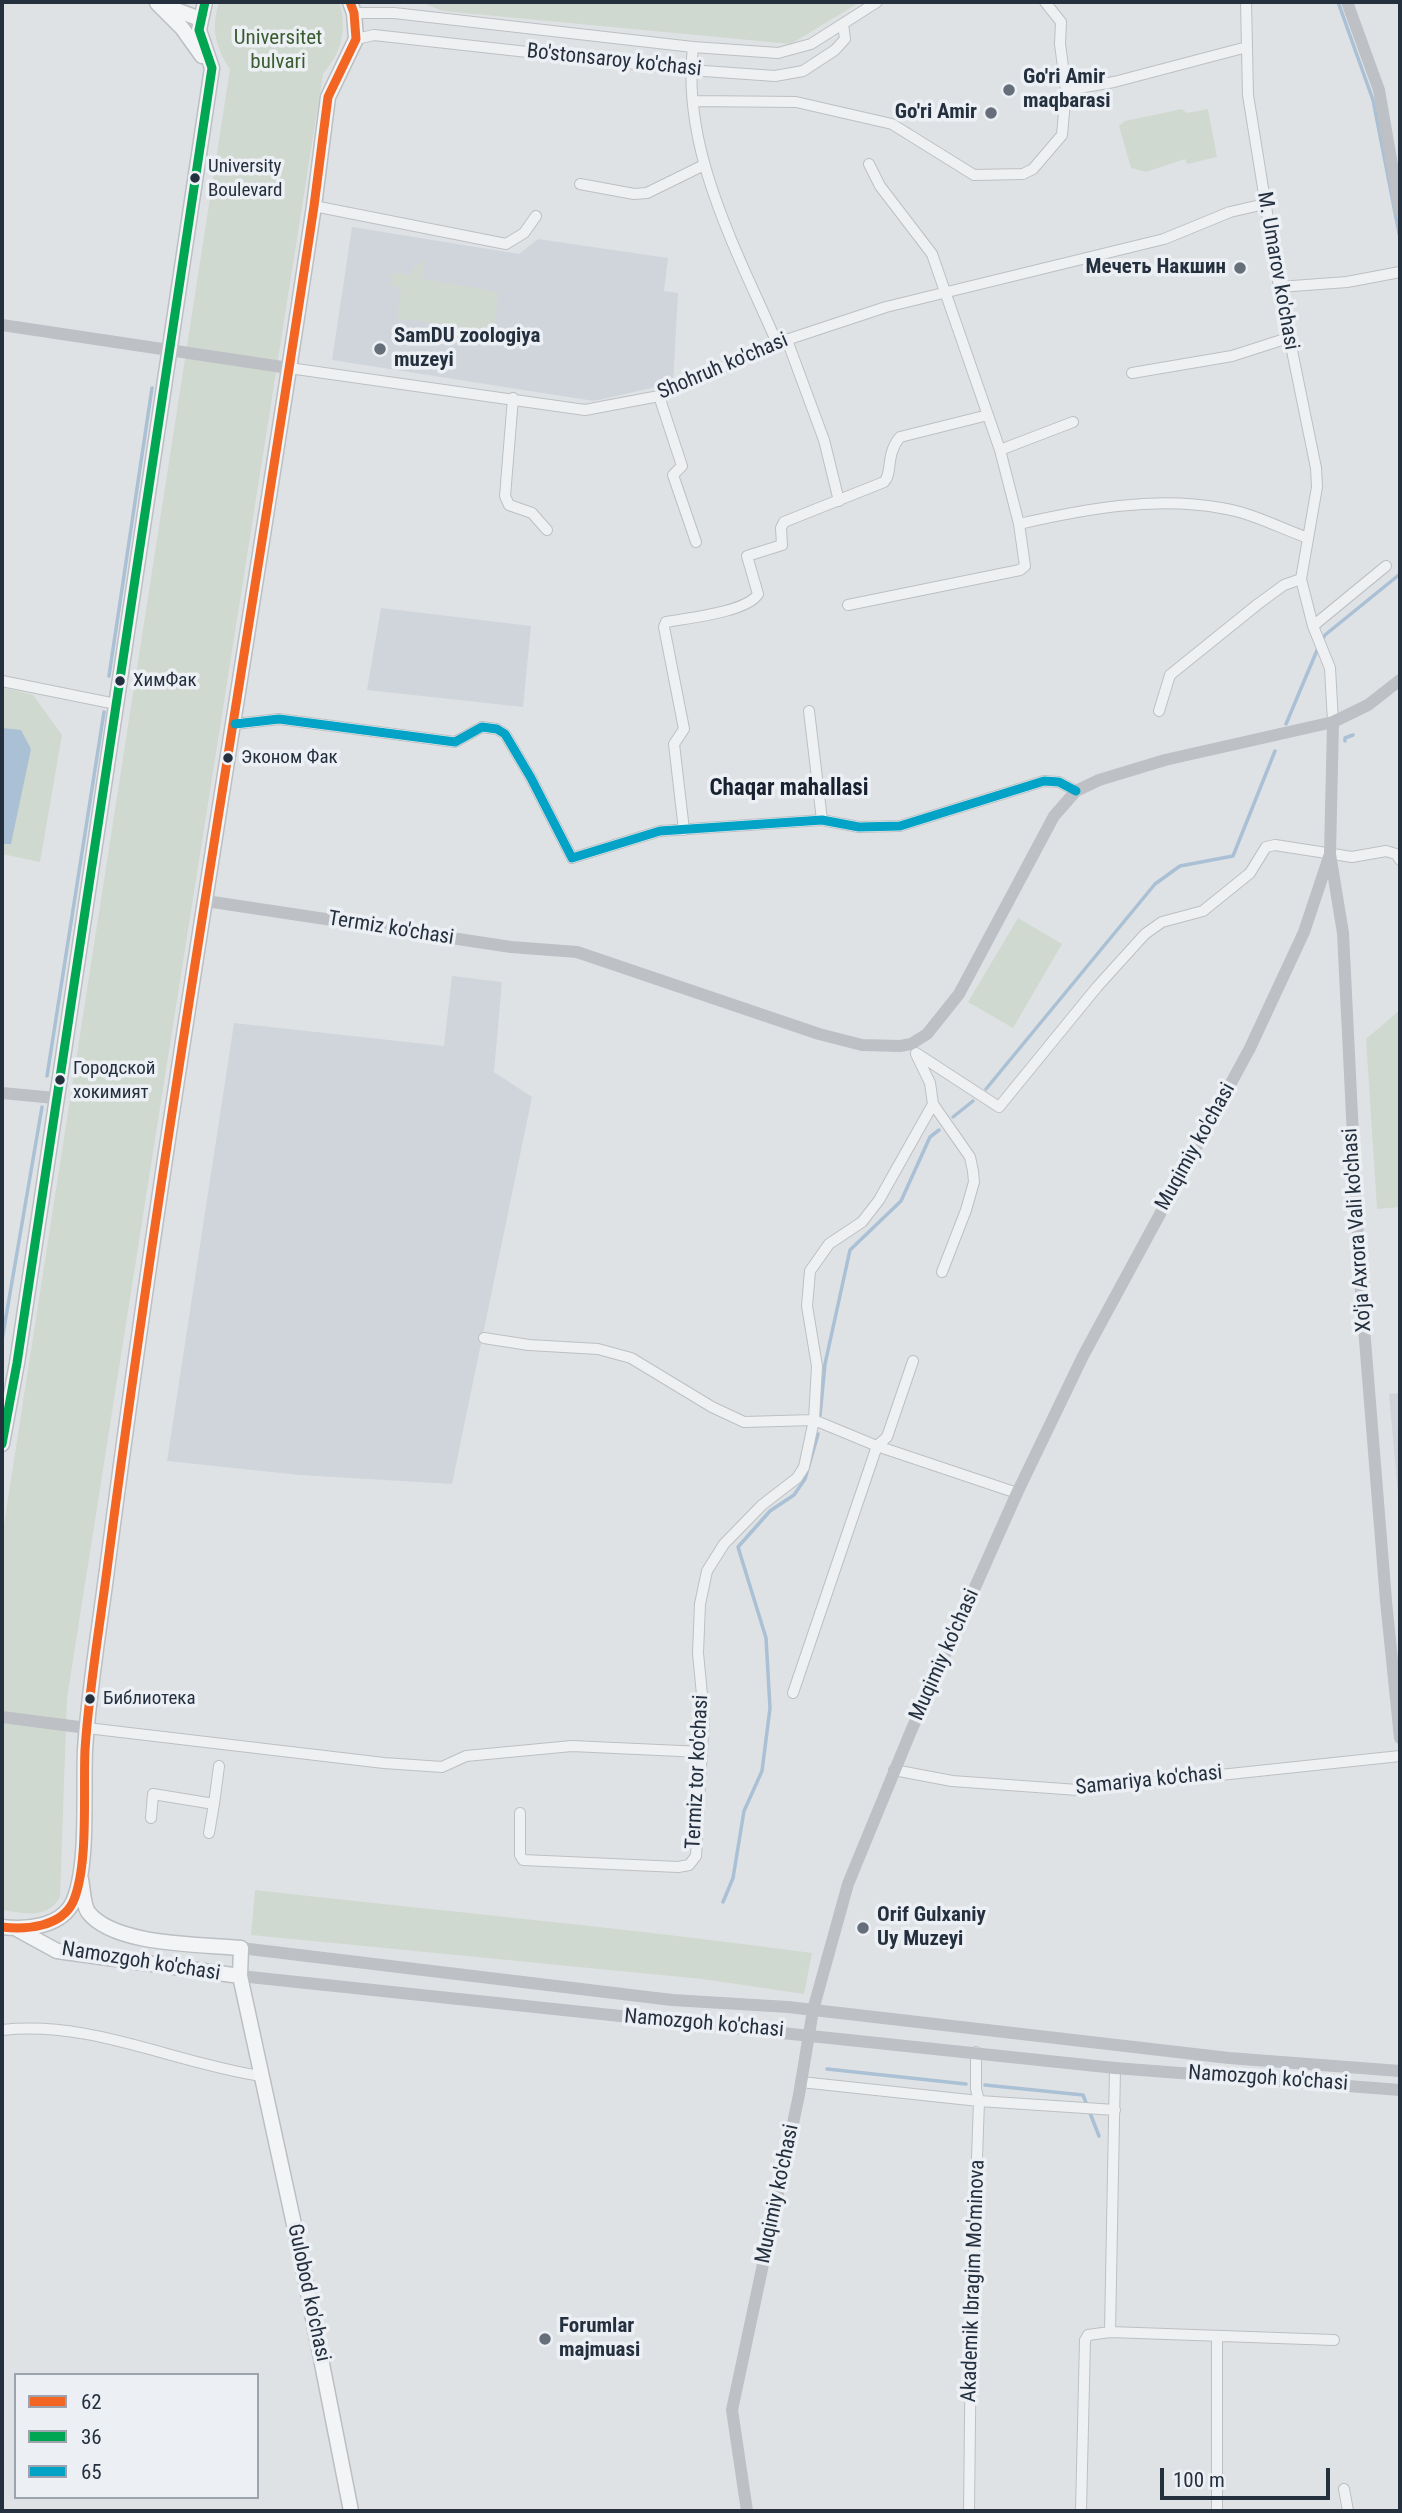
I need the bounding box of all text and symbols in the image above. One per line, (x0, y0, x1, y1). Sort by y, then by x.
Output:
park label: Universitet bulvari (234, 26, 322, 76)
street label: Bo'stonsaroy ko'chasi (525, 39, 703, 83)
place label: Go'ri Amir maqbarasi (1023, 65, 1111, 115)
marker: Go'ri Amir maqbarasi (1001, 82, 1017, 98)
place label: Go'ri Amir (895, 100, 977, 126)
marker: Go'ri Amir (983, 105, 999, 121)
place label: University Boulevard (208, 156, 282, 200)
marker: University Boulevard (188, 171, 202, 185)
street label: M. Umarov ko'chasi (1251, 190, 1303, 352)
place label: Мечеть Накшин (1086, 255, 1226, 281)
marker: Мечеть Накшин (1232, 260, 1248, 276)
place label: SamDU zoologiya muzeyi (394, 324, 540, 374)
street label: Shohruh ko'chasi (654, 328, 792, 406)
marker: SamDU zoologiya muzeyi (372, 341, 388, 357)
place label: ХимФак (133, 670, 197, 692)
marker: ХимФак (113, 674, 127, 688)
place label: Эконом Фак (241, 747, 338, 769)
marker: Эконом Фак (221, 751, 235, 765)
district label: Chaqar mahallasi (709, 775, 869, 803)
street label: Termiz ko'chasi (326, 907, 456, 951)
place label: Городской хокимият (73, 1058, 155, 1102)
marker: Городской хокимият (53, 1073, 67, 1087)
street label: Muqimiy ko'chasi (1151, 1079, 1241, 1215)
street label: Xo'ja Axrora Vali ko'chasi (1338, 1127, 1378, 1333)
street label: Muqimiy ko'chasi (905, 1585, 985, 1725)
place label: Библиотека (103, 1688, 196, 1710)
marker: Библиотека (83, 1692, 97, 1706)
street label: Termiz tor ko'chasi (681, 1694, 715, 1850)
street label: Samariya ko'chasi (1074, 1761, 1224, 1801)
place label: Orif Gulxaniy Uy Muzeyi (877, 1903, 986, 1953)
marker: Orif Gulxaniy Uy Muzeyi (855, 1920, 871, 1936)
street label: Namozgoh ko'chasi (60, 1937, 222, 1987)
street label: Namozgoh ko'chasi (623, 2004, 785, 2044)
street label: Namozgoh ko'chasi (1187, 2061, 1349, 2097)
street label: Muqimiy ko'chasi (751, 2122, 805, 2266)
street label: Akademik Ibragim Mo'minova (957, 2159, 991, 2403)
street label: Gulobod ko'chasi (281, 2222, 335, 2364)
place label: Forumlar majmuasi (559, 2314, 640, 2364)
marker: Forumlar majmuasi (537, 2331, 553, 2347)
legend (14, 2373, 259, 2499)
text: 62 (81, 2390, 102, 2414)
text: 36 (81, 2425, 102, 2449)
scale bar (1164, 2454, 1334, 2498)
text: 65 (81, 2460, 102, 2484)
text: 100 m (1173, 2468, 1225, 2492)

